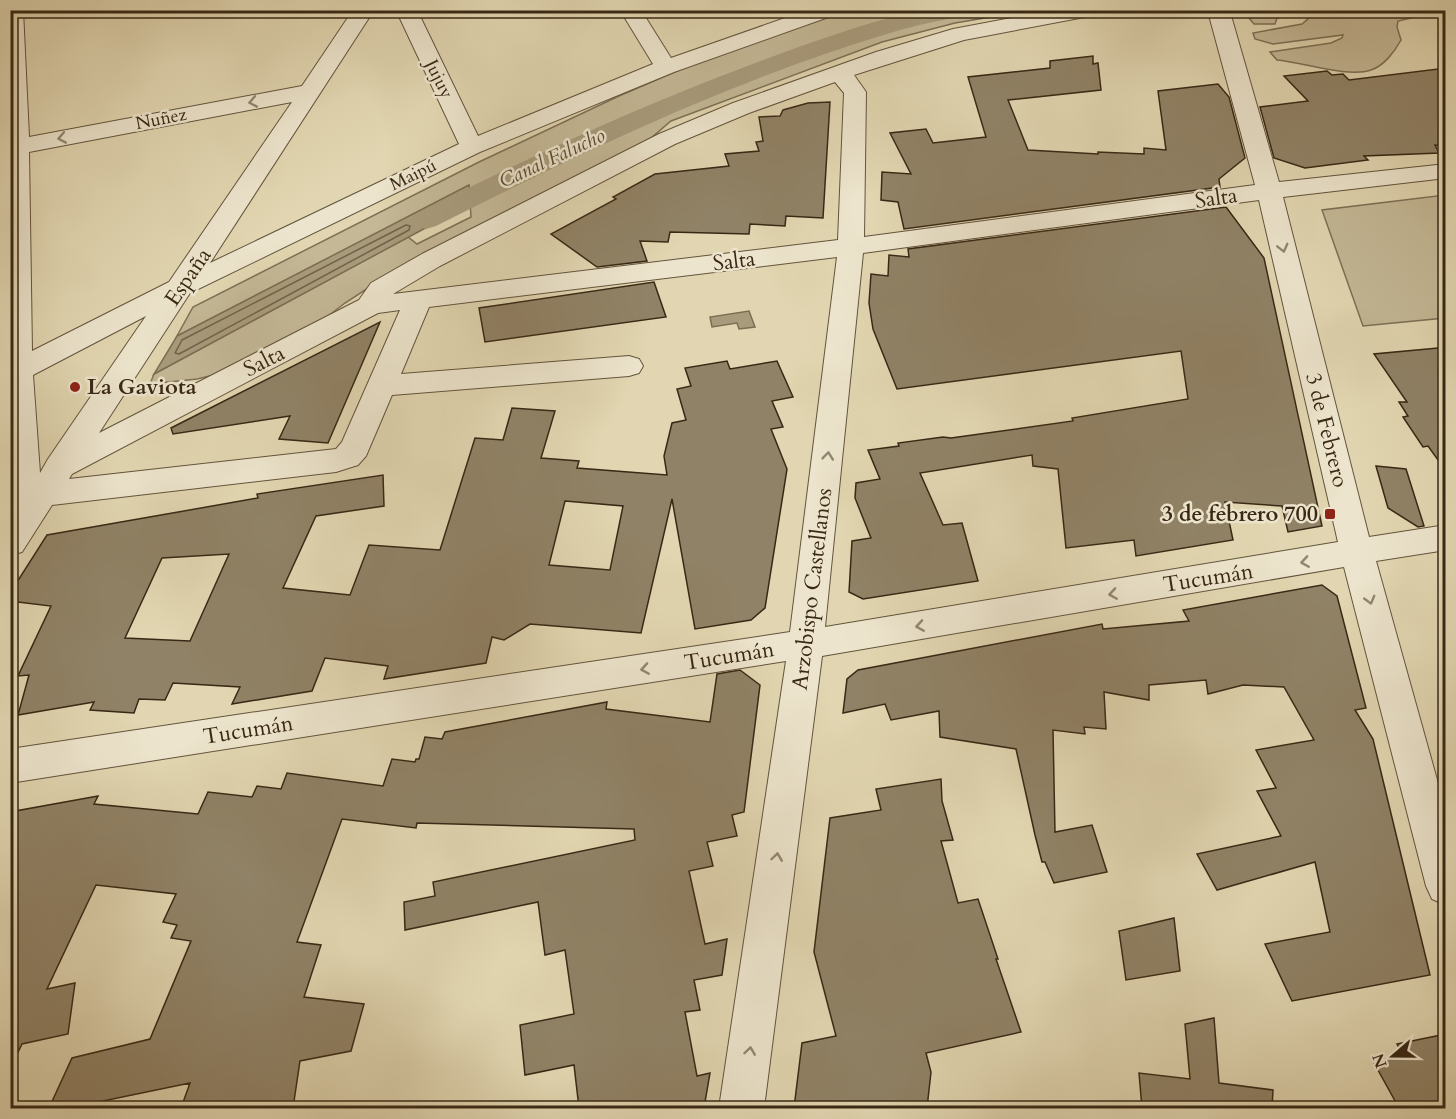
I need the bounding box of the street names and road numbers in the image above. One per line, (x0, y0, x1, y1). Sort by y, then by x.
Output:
street label: Jujuy (418, 53, 459, 103)
street label: Nuñez (133, 102, 189, 136)
street label: Maipú (385, 153, 441, 197)
street label: Salta (1193, 180, 1240, 216)
street label: España (158, 242, 219, 312)
street label: Salta (711, 243, 757, 278)
street label: Salta (238, 338, 290, 384)
street label: 3 de Febrero (1298, 370, 1356, 491)
street label: Arzobispo Castellanos (785, 486, 839, 692)
street label: Tucumán (1161, 556, 1256, 600)
street label: Tucumán (682, 634, 777, 678)
street label: Tucumán (201, 708, 296, 752)

